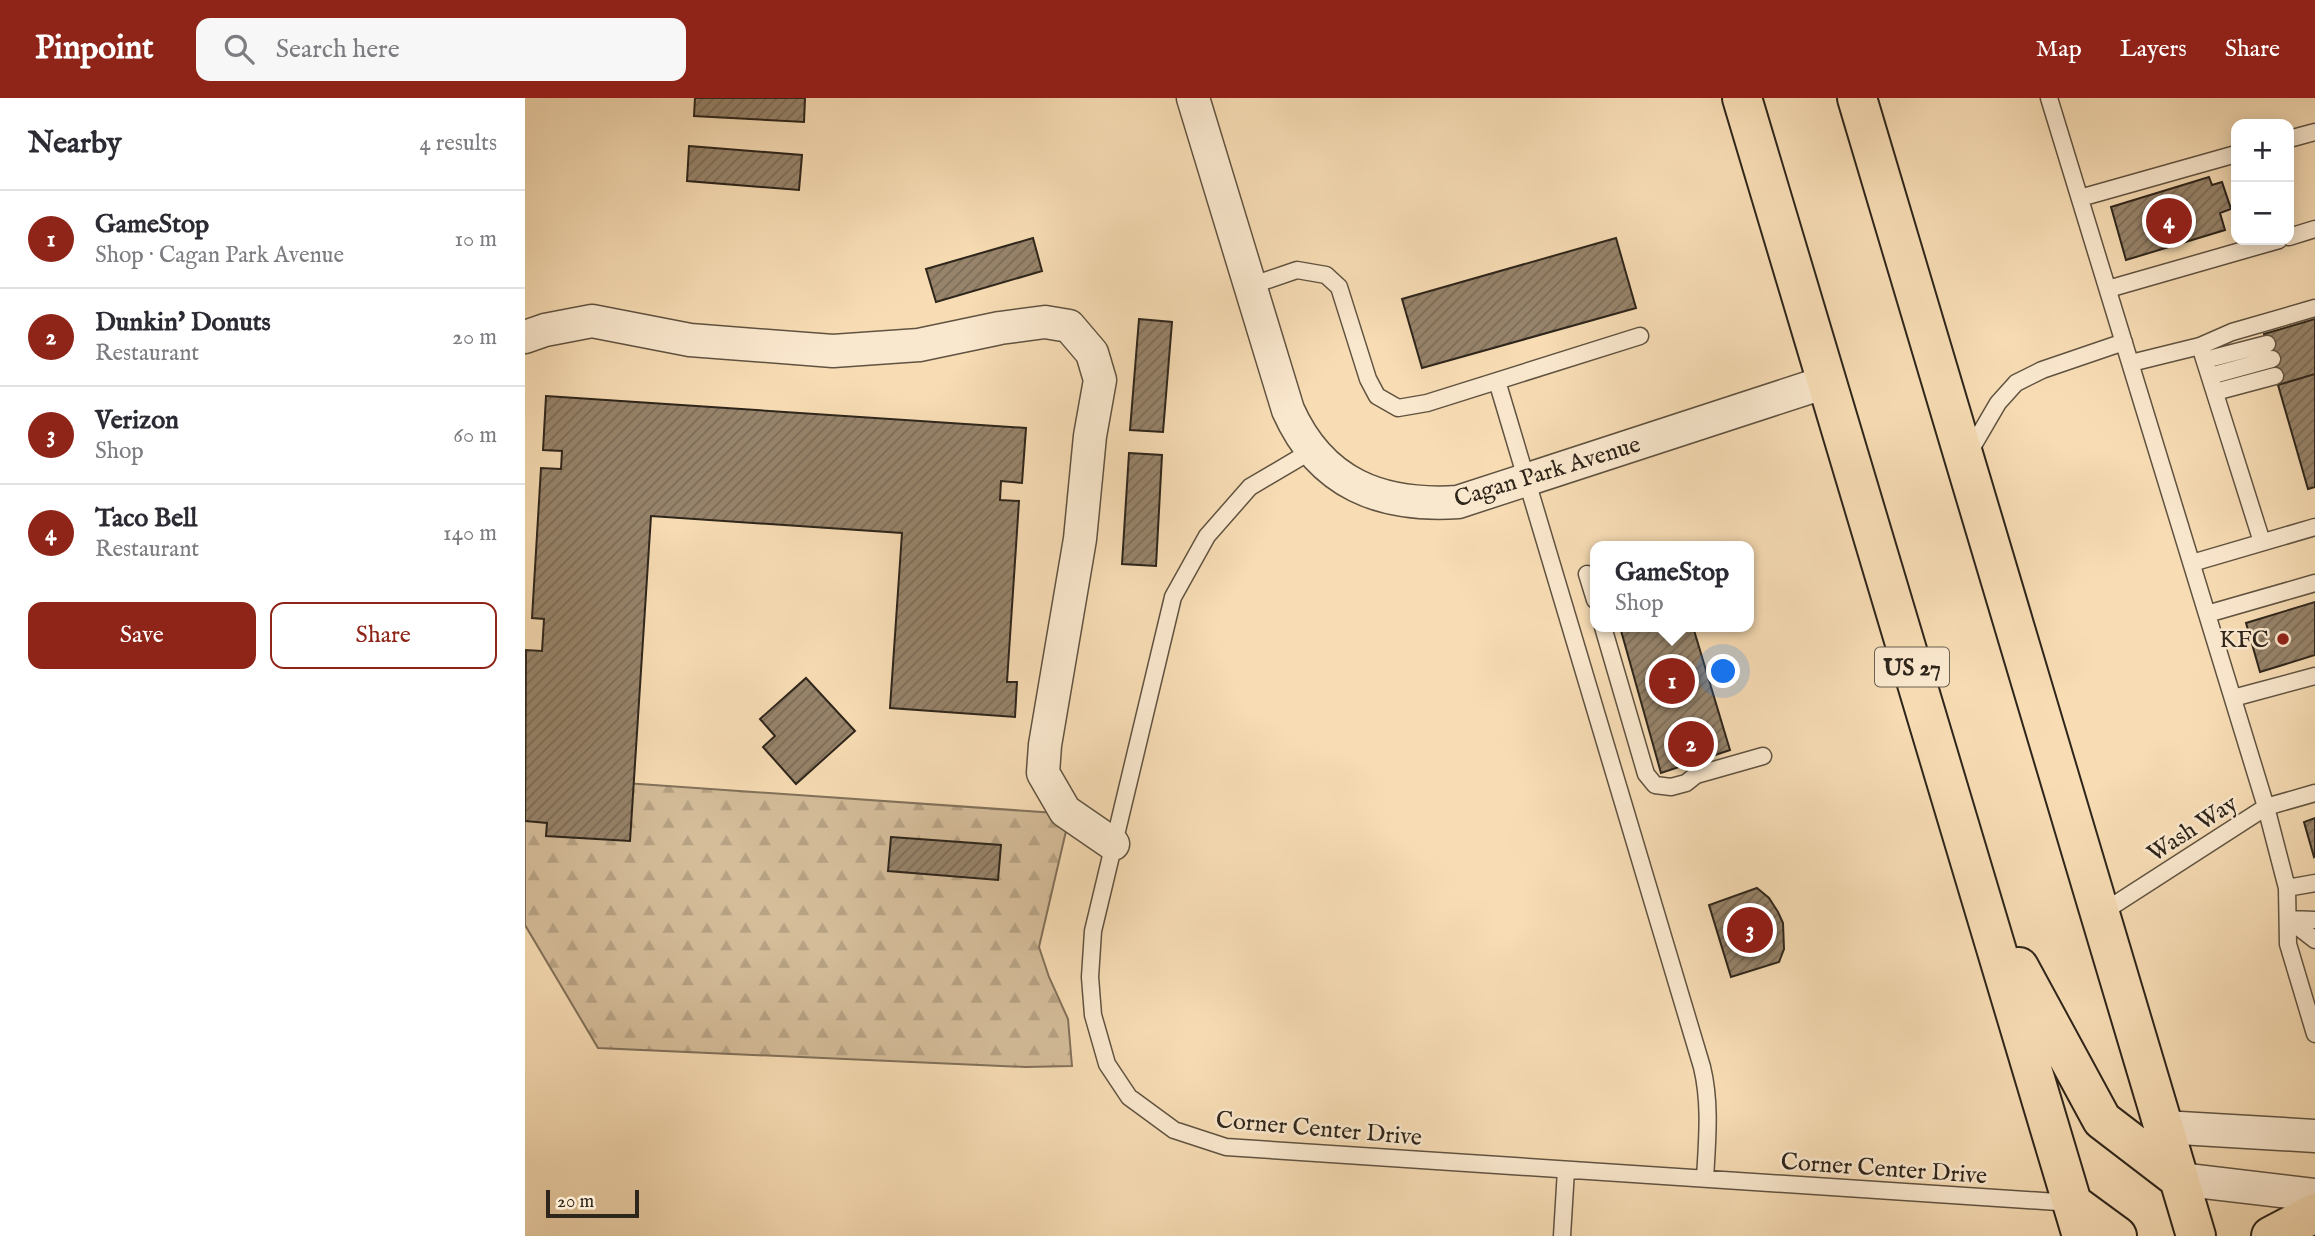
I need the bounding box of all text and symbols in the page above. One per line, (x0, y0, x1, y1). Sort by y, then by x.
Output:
search box (196, 18, 686, 81)
text: Pinpoint (35, 28, 154, 70)
icon: search (220, 30, 258, 68)
text: Search here (276, 33, 400, 66)
text: Map (2036, 34, 2082, 65)
text: Layers (2120, 34, 2187, 65)
text: Share (2225, 34, 2280, 65)
map controls (2231, 119, 2294, 245)
button: + (2231, 119, 2294, 182)
text: Nearby (28, 125, 121, 163)
text: 4 results (419, 129, 497, 158)
button: − (2231, 182, 2294, 245)
pin: 4 (2146, 195, 2192, 247)
text: GameStop (95, 208, 209, 241)
text: 1 (47, 225, 55, 254)
text: 10 m (454, 225, 497, 254)
text: Shop · Cagan Park Avenue (95, 241, 344, 270)
text: Dunkin' Donuts (95, 306, 271, 339)
text: 2 (46, 323, 56, 352)
text: 20 m (452, 323, 497, 352)
text: Restaurant (95, 339, 199, 368)
text: Verizon (95, 404, 179, 437)
text: 3 (47, 421, 55, 450)
text: 60 m (453, 421, 497, 450)
street label: Cagan Park Avenue (1451, 429, 1644, 515)
text: Shop (95, 437, 144, 466)
text: Taco Bell (95, 502, 197, 535)
text: 4 (45, 519, 57, 548)
text: 140 m (443, 519, 497, 548)
text: Restaurant (95, 535, 199, 564)
popup (1590, 541, 1754, 632)
text: GameStop (1615, 556, 1729, 589)
text: Shop (1615, 589, 1664, 618)
button: Save (28, 602, 256, 669)
button: Share (270, 602, 497, 669)
place label: KFC (2219, 625, 2269, 656)
marker: KFC (2275, 631, 2291, 647)
road number: US 27 (1875, 648, 1949, 687)
your location (1706, 654, 1740, 688)
pin: 1 (1649, 655, 1695, 707)
pin: 2 (1668, 718, 1714, 770)
street label: Wash Way (2142, 789, 2244, 870)
pin: 3 (1727, 904, 1773, 956)
street label: Corner Center Drive (1215, 1105, 1423, 1154)
street label: Corner Center Drive (1780, 1147, 1988, 1192)
scale bar (546, 1187, 639, 1219)
text: 20 m (557, 1190, 594, 1214)

